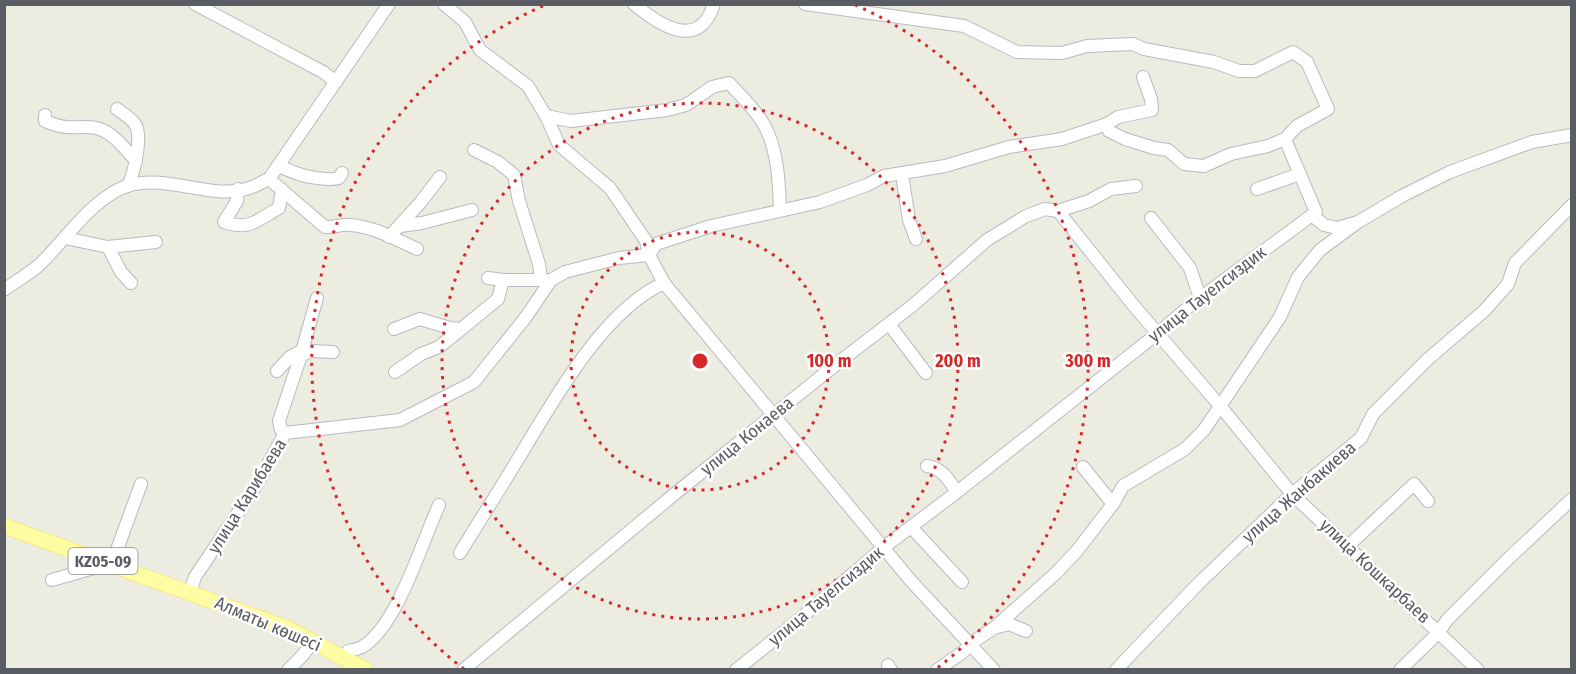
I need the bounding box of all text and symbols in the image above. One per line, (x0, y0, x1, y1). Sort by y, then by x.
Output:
street label: улица Тауелсиздик (1144, 241, 1271, 347)
text: 100 m (807, 350, 851, 372)
text: 200 m (934, 350, 981, 372)
text: 300 m (1064, 350, 1111, 372)
centre of rings (690, 351, 710, 371)
street label: улица Конаева (696, 392, 798, 480)
street label: улица Карибаева (203, 434, 291, 558)
street label: улица Жанбакиева (1238, 436, 1361, 547)
street label: улица Кошкарбаев (1315, 514, 1435, 628)
street label: улица Тауелсиздик (764, 541, 889, 651)
road number: KZ05-09 (68, 548, 138, 574)
street label: Алматы көшесі (212, 592, 324, 656)

